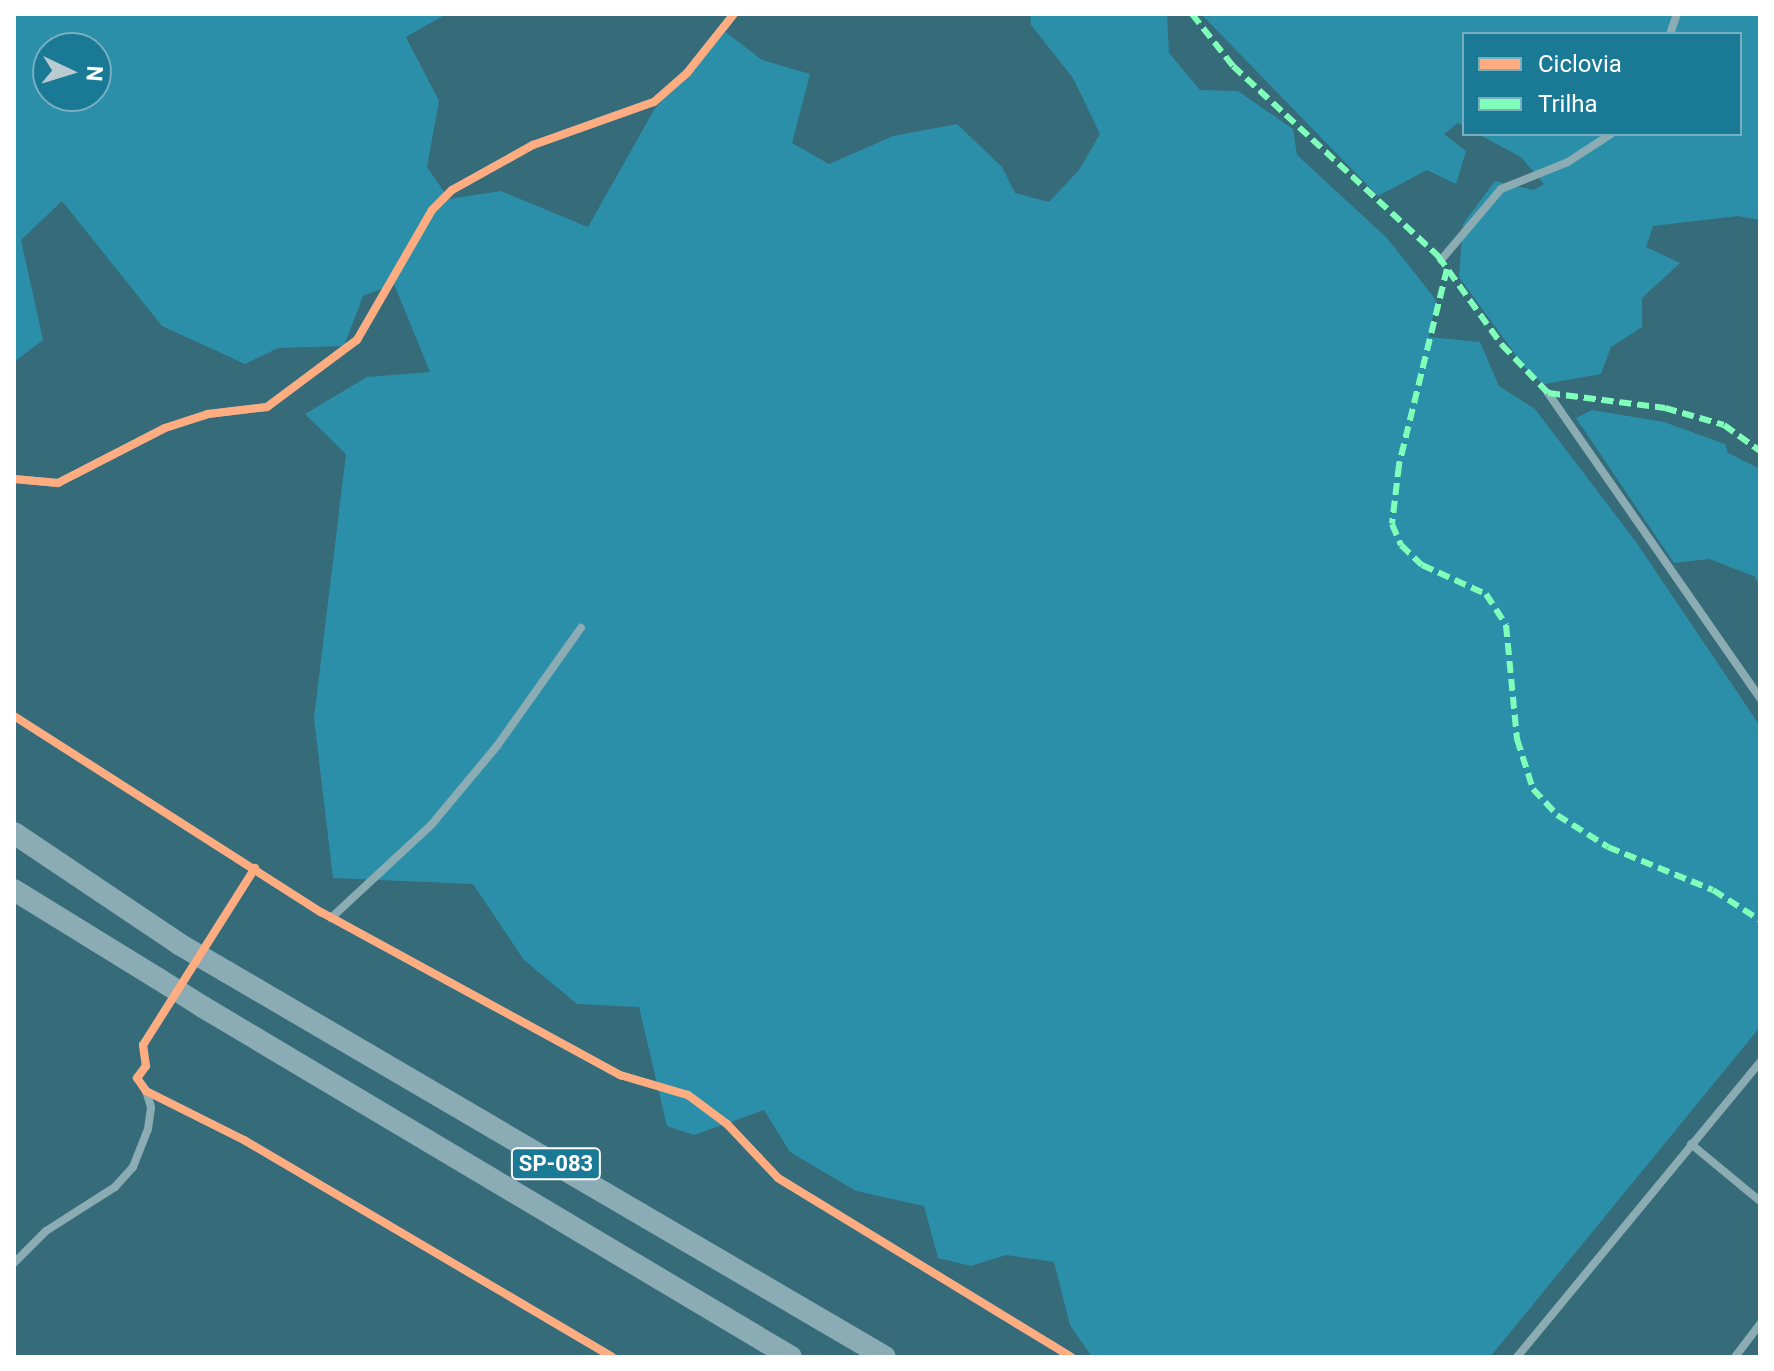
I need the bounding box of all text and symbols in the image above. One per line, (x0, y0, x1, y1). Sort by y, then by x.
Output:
north arrow (32, 32, 112, 112)
legend (1462, 32, 1742, 136)
text: Ciclovia (1538, 50, 1622, 78)
text: N (81, 65, 107, 82)
text: Trilha (1538, 90, 1598, 118)
road number: SP-083 (510, 1146, 602, 1182)

